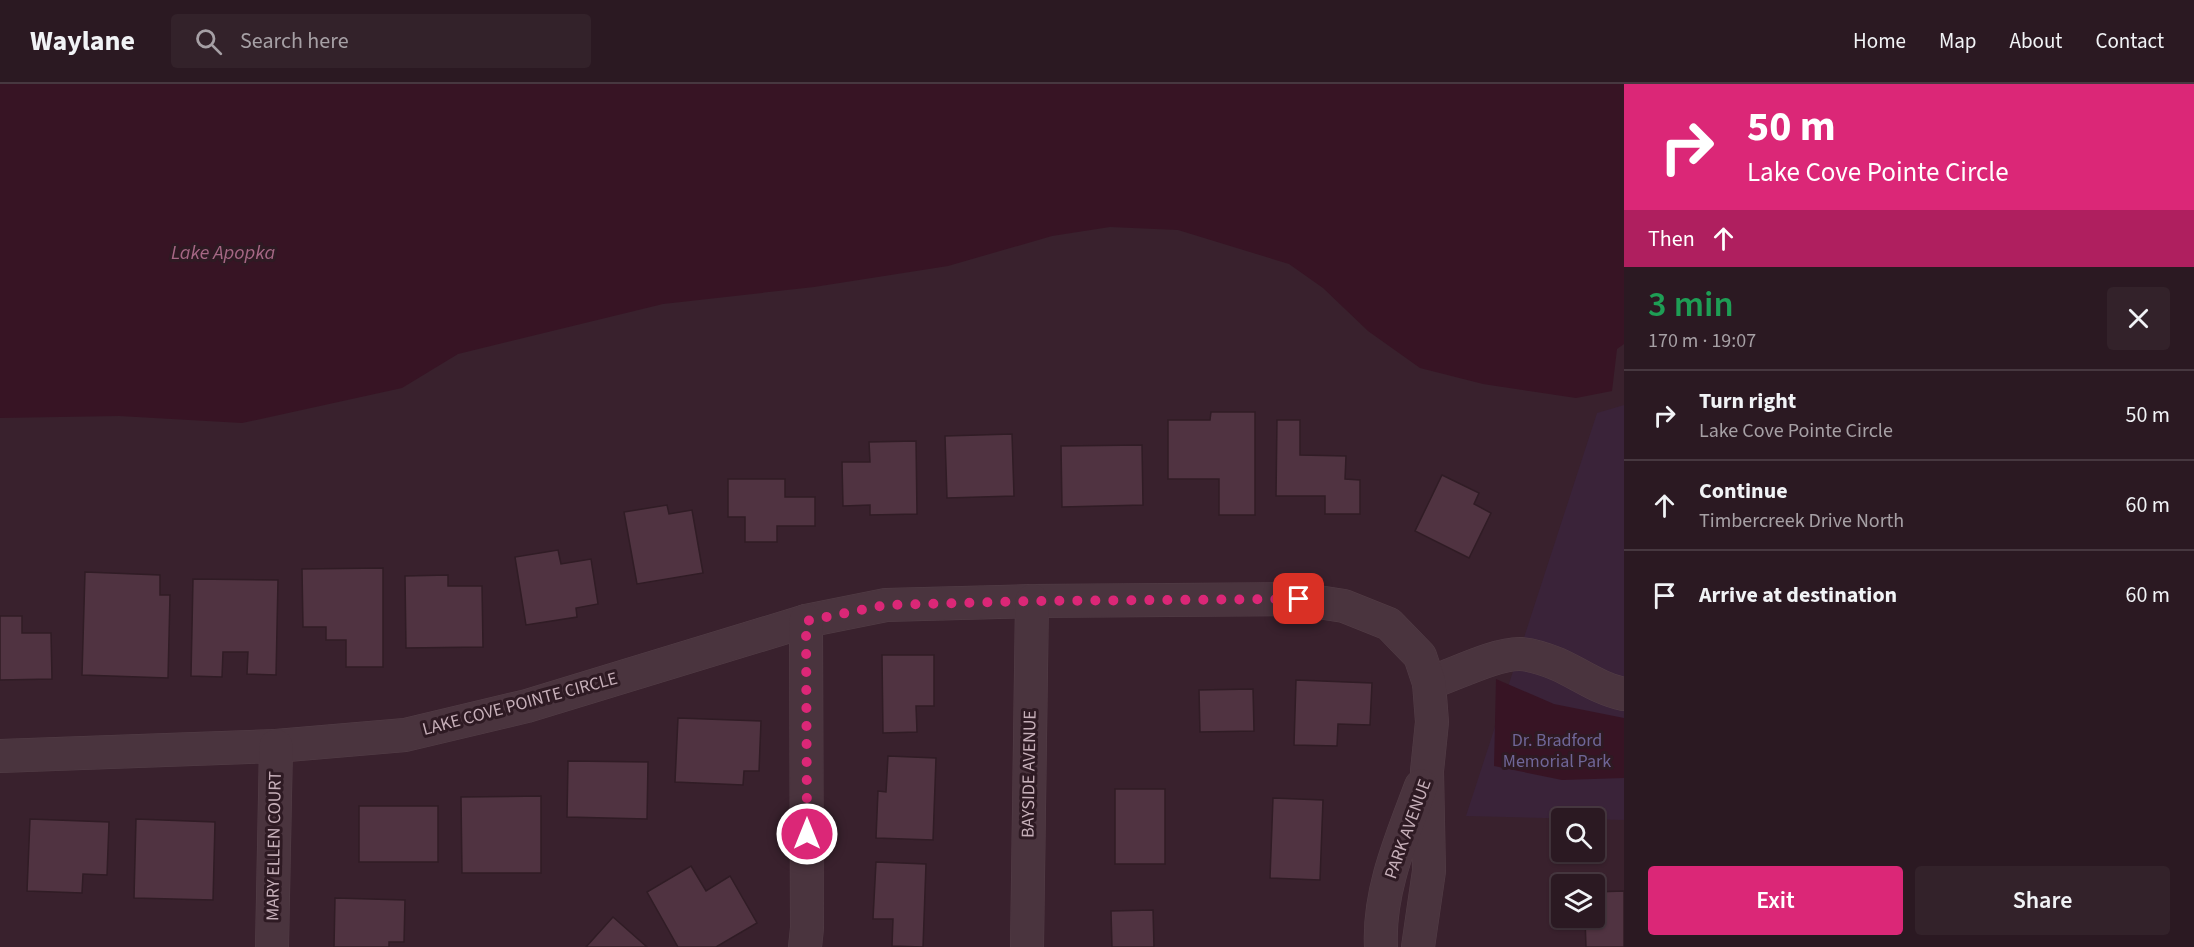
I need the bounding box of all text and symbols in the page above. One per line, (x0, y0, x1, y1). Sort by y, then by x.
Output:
search box (171, 14, 591, 68)
text: Waylane (30, 21, 135, 61)
icon: search (192, 25, 225, 58)
text: Search here (240, 25, 349, 57)
text: Home (1853, 26, 1906, 56)
text: Map (1939, 26, 1977, 56)
text: About (2010, 26, 2062, 56)
text: Contact (2095, 26, 2164, 56)
text: 50 m (1747, 97, 1836, 157)
icon: right (1648, 108, 1726, 186)
text: Lake Cove Pointe Circle (1747, 153, 2009, 192)
icon: ahead (1707, 222, 1740, 255)
text: Then (1648, 223, 1695, 255)
water label: Lake Apopka (171, 239, 275, 267)
text: 3 min (1648, 279, 1734, 330)
button: close (2107, 287, 2170, 350)
text: 170 m · 19:07 (1648, 327, 1756, 355)
text: Turn right (1699, 385, 1796, 417)
icon: right (1648, 399, 1681, 432)
text: 50 m (2125, 399, 2170, 431)
text: Lake Cove Pointe Circle (1699, 417, 1893, 445)
text: Continue (1699, 475, 1788, 507)
icon: ahead (1648, 489, 1681, 522)
text: 60 m (2125, 489, 2170, 521)
text: Timbercreek Drive North (1699, 507, 1904, 535)
pin (1273, 573, 1324, 624)
icon: arrive (1648, 579, 1681, 612)
text: Arrive at destination (1699, 579, 1897, 611)
text: 60 m (2125, 579, 2170, 611)
icon: arrive (1282, 582, 1315, 615)
street label: LAKE COVE POINTE CIRCLE (420, 666, 620, 742)
street label: BAYSIDE AVENUE (1015, 710, 1043, 838)
park label: Dr. Bradford Memorial Park (1503, 728, 1611, 774)
street label: MARY ELLEN COURT (260, 770, 288, 921)
street label: PARK AVENUE (1378, 776, 1438, 882)
position arrow (775, 802, 839, 866)
map controls (1551, 808, 1605, 928)
button: search (1551, 808, 1605, 862)
button: Exit (1648, 866, 1903, 935)
button: Share (1915, 866, 2170, 935)
button: layers (1551, 874, 1605, 928)

